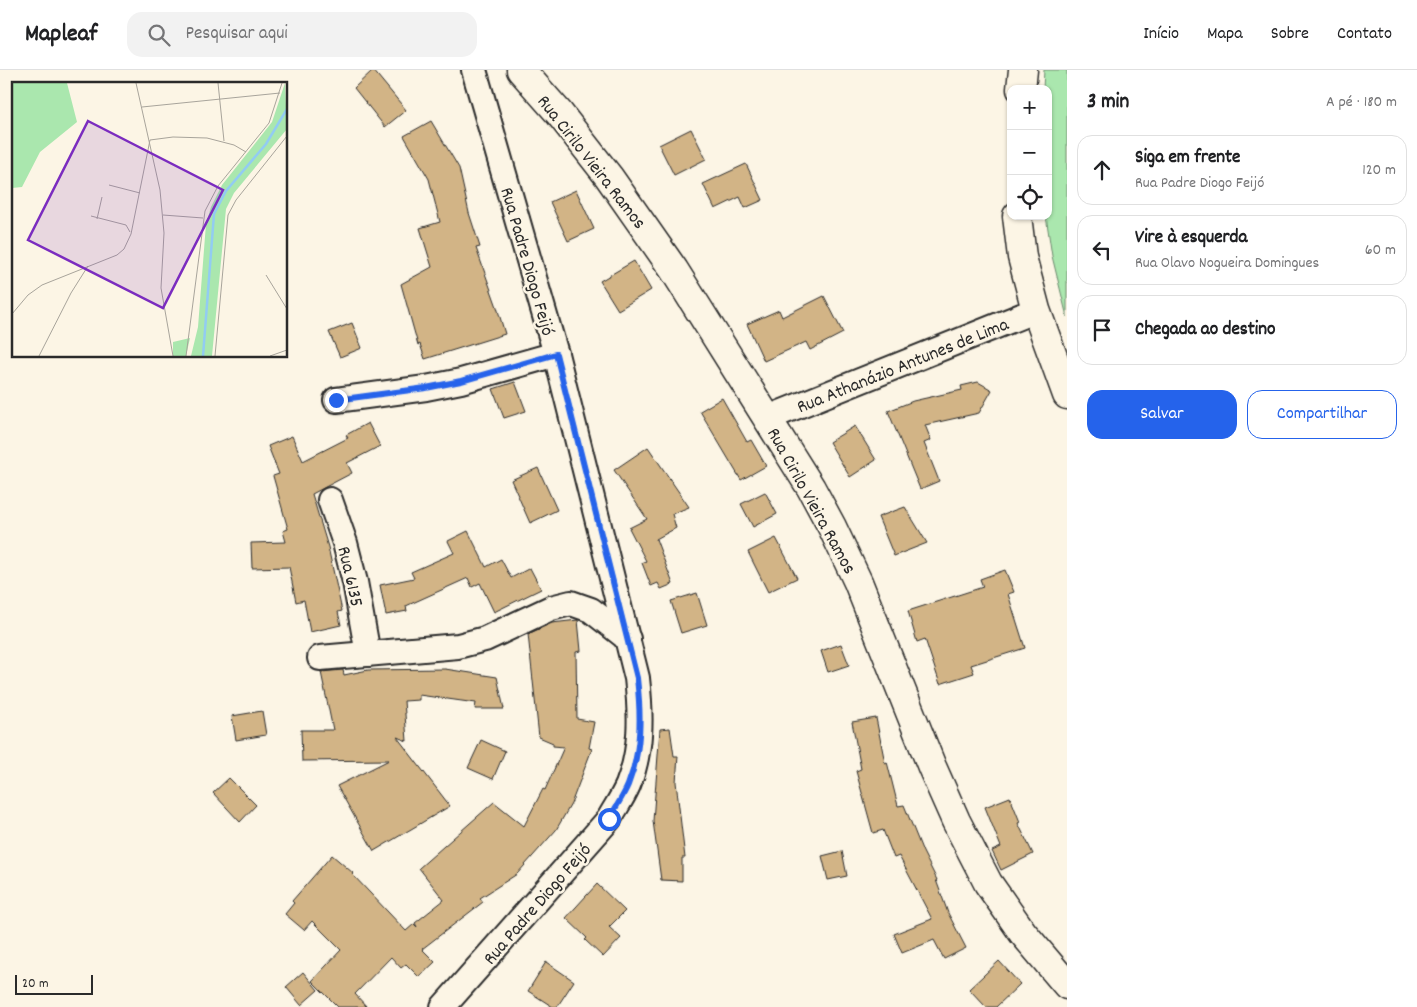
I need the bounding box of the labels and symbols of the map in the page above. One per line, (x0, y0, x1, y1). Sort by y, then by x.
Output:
inset map (12, 82, 288, 358)
street label: Rua Cirilo Vieira Ramos (529, 90, 651, 236)
street label: Rua Padre Diogo Feijó (491, 184, 560, 339)
street label: Rua Athanázio Antunes de Lima (793, 312, 1014, 422)
route end (325, 389, 348, 412)
street label: Rua Cirilo Vieira Ramos (758, 423, 861, 580)
street label: Rua 6135 (329, 544, 369, 610)
route start (598, 808, 621, 831)
street label: Rua Padre Diogo Feijó (478, 839, 599, 972)
scale bar (15, 972, 92, 995)

